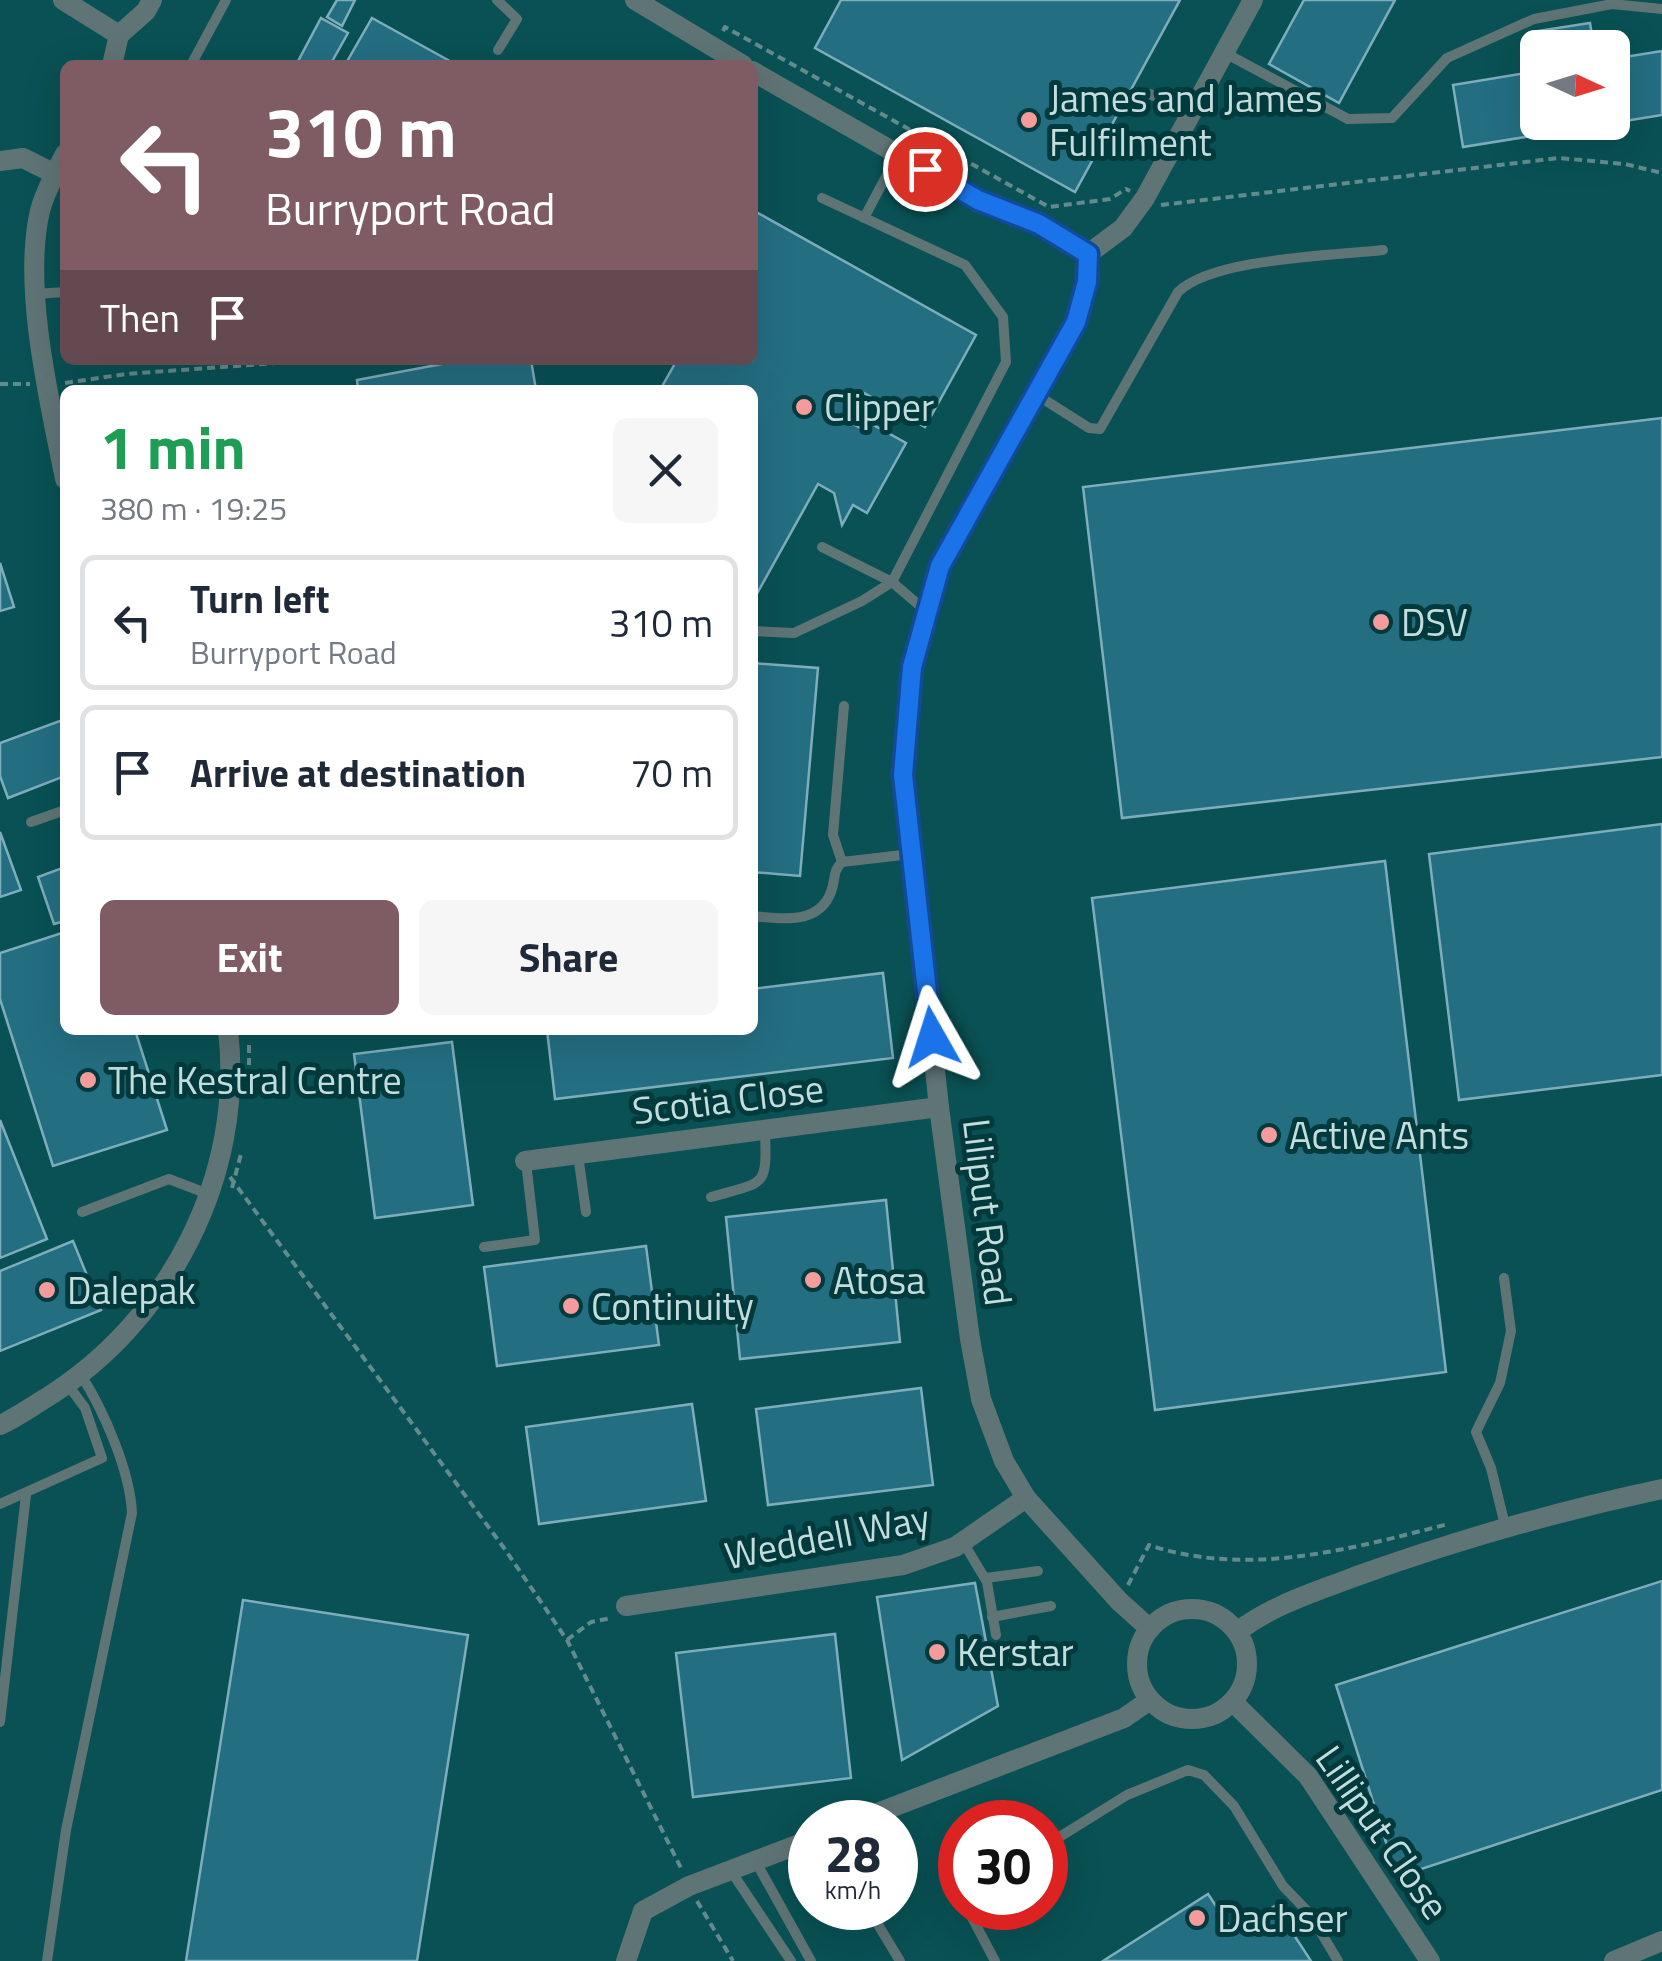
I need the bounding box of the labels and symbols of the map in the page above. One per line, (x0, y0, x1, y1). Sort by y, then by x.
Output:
north arrow (1520, 30, 1630, 140)
place label: James and James Fulfilment (1049, 69, 1323, 171)
marker: James and James Fulfilment (1018, 109, 1040, 131)
pin (883, 127, 968, 212)
place label: Clipper (824, 378, 934, 436)
marker: Clipper (793, 396, 815, 418)
place label: DSV (1401, 593, 1468, 651)
marker: DSV (1370, 611, 1392, 633)
position arrow (880, 985, 984, 1089)
place label: The Kestral Centre (108, 1051, 402, 1109)
street label: Scotia Close (629, 1058, 827, 1140)
marker: The Kestral Centre (77, 1069, 99, 1091)
place label: Active Ants (1289, 1106, 1469, 1164)
street label: Liliput Road (948, 1115, 1028, 1309)
marker: Active Ants (1258, 1124, 1280, 1146)
place label: Atosa (833, 1251, 925, 1309)
place label: Dalepak (67, 1261, 196, 1319)
marker: Atosa (802, 1269, 824, 1291)
place label: Continuity (591, 1277, 754, 1335)
marker: Dalepak (36, 1279, 58, 1301)
marker: Continuity (560, 1295, 582, 1317)
street label: Weddell Way (720, 1488, 934, 1584)
place label: Kerstar (957, 1623, 1074, 1681)
marker: Kerstar (926, 1641, 948, 1663)
street label: Lilliput Close (1302, 1733, 1464, 1931)
speed limit sign: 30 (938, 1800, 1068, 1930)
place label: Dachser (1217, 1889, 1348, 1947)
marker: Dachser (1186, 1907, 1208, 1929)

